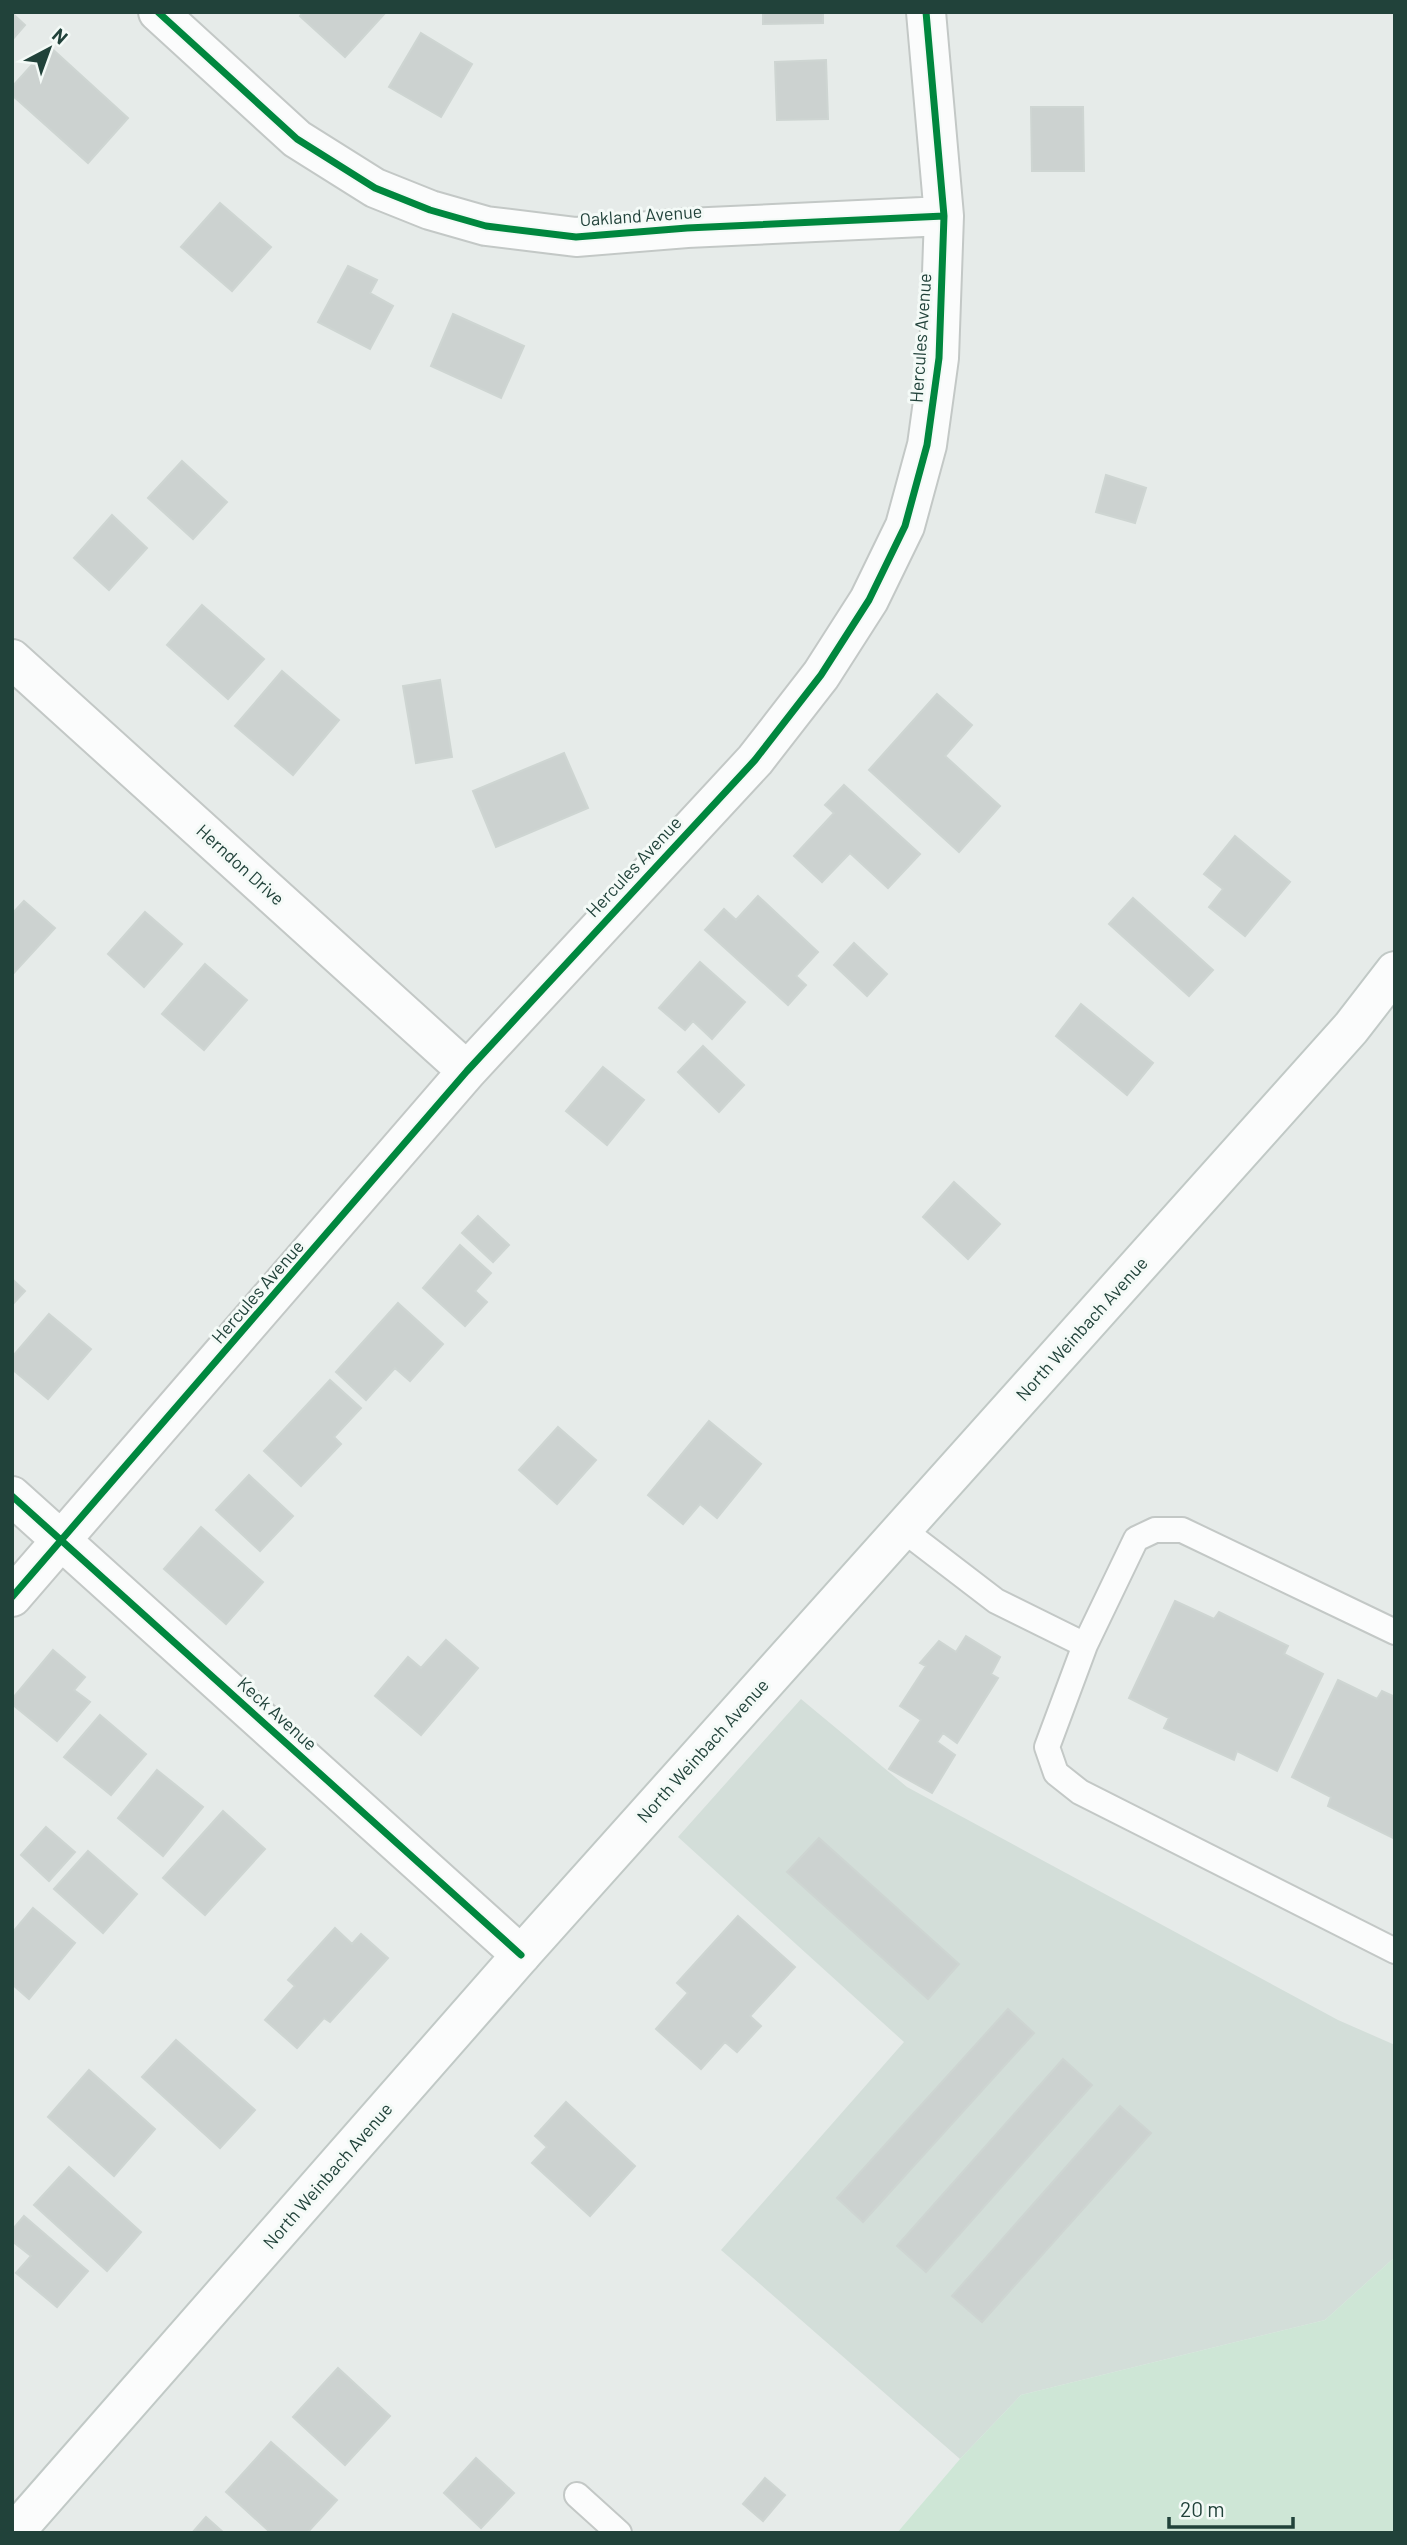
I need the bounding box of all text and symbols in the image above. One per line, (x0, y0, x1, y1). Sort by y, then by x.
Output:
north arrow (14, 14, 84, 84)
text: N (48, 23, 73, 49)
street label: Oakland Avenue (579, 200, 703, 230)
street label: Hercules Avenue (904, 272, 936, 403)
street label: Hercules Avenue (581, 811, 686, 921)
street label: Herndon Drive (192, 819, 289, 909)
street label: Hercules Avenue (206, 1235, 308, 1348)
street label: North Weinbach Avenue (1011, 1252, 1152, 1405)
street label: Keck Avenue (233, 1672, 322, 1755)
street label: North Weinbach Avenue (632, 1674, 773, 1827)
street label: North Weinbach Avenue (258, 2098, 397, 2253)
scale bar (1169, 2486, 1293, 2530)
text: 20 m (1180, 2496, 1225, 2521)

